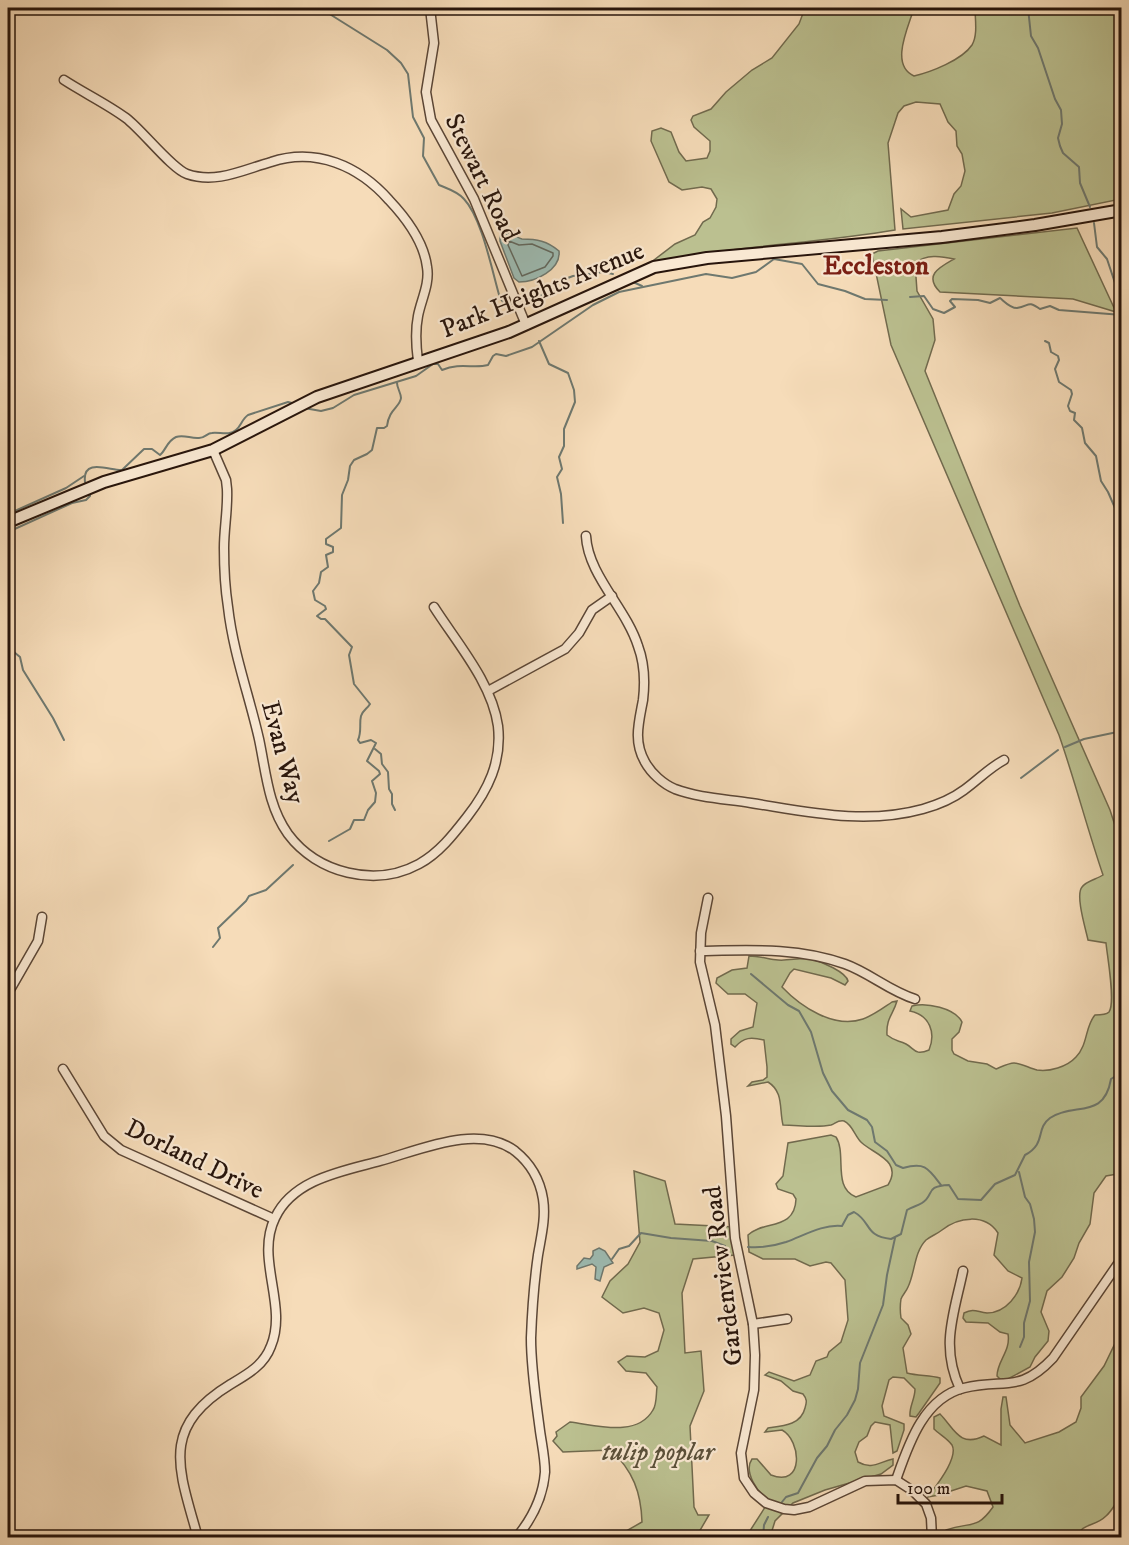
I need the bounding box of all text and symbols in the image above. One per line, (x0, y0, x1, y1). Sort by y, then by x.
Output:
street label: Stewart Road (437, 109, 527, 247)
street label: Park Heights Avenue (436, 234, 649, 346)
district label: Eccleston (823, 249, 930, 283)
street label: Evan Way (253, 697, 312, 808)
street label: Dorland Drive (120, 1112, 269, 1207)
street label: Gardenview Road (696, 1184, 751, 1368)
park label: tulip poplar (602, 1436, 716, 1469)
scale bar (898, 1467, 1002, 1505)
text: 100 m (907, 1478, 950, 1500)

